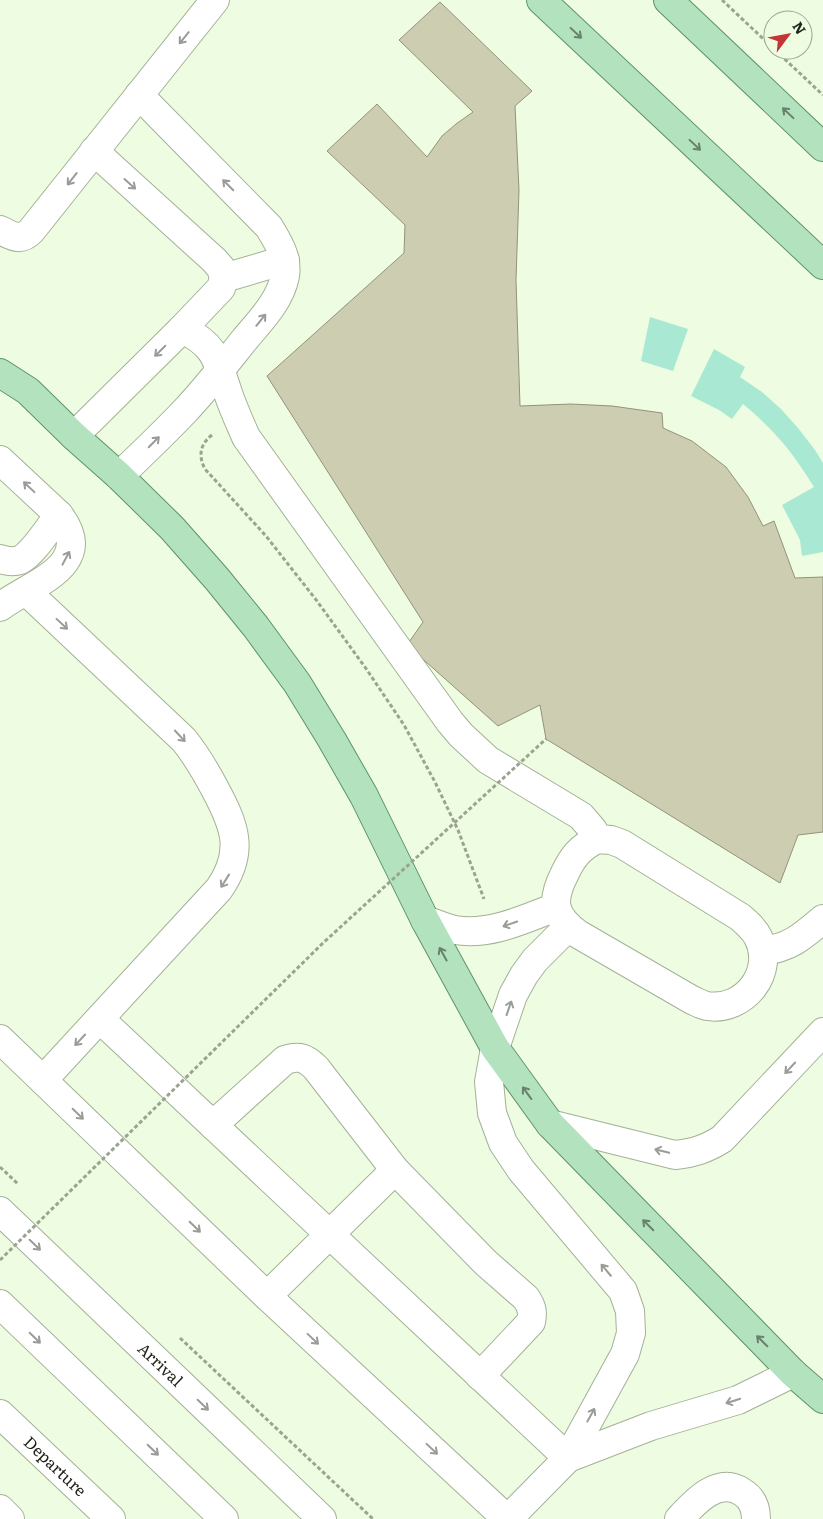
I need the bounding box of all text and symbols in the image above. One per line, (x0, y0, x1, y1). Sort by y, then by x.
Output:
north arrow (763, 10, 813, 60)
text: N (788, 17, 812, 38)
one-way arrow (570, 27, 583, 39)
one-way arrow (179, 31, 190, 44)
one-way arrow (781, 107, 794, 119)
one-way arrow (688, 139, 701, 151)
one-way arrow (67, 172, 78, 185)
one-way arrow (124, 178, 137, 190)
one-way arrow (222, 178, 234, 191)
one-way arrow (255, 313, 266, 326)
one-way arrow (153, 345, 166, 357)
one-way arrow (148, 435, 160, 448)
one-way arrow (23, 481, 36, 493)
one-way arrow (61, 550, 71, 565)
one-way arrow (55, 618, 68, 630)
one-way arrow (174, 730, 186, 742)
one-way arrow (219, 874, 229, 888)
one-way arrow (503, 920, 519, 929)
one-way arrow (438, 946, 448, 961)
one-way arrow (504, 1001, 514, 1017)
one-way arrow (74, 1034, 86, 1047)
one-way arrow (784, 1061, 796, 1074)
one-way arrow (522, 1086, 532, 1100)
one-way arrow (72, 1108, 85, 1120)
one-way arrow (654, 1146, 670, 1155)
one-way arrow (642, 1219, 654, 1231)
one-way arrow (189, 1221, 202, 1233)
one-way arrow (29, 1239, 42, 1251)
one-way arrow (600, 1263, 611, 1276)
one-way arrow (29, 1332, 42, 1344)
one-way arrow (307, 1333, 319, 1345)
one-way arrow (756, 1335, 768, 1347)
street label: Arrival (133, 1336, 189, 1391)
one-way arrow (726, 1396, 742, 1406)
one-way arrow (197, 1399, 210, 1411)
one-way arrow (587, 1408, 596, 1423)
street label: Departure (19, 1430, 93, 1501)
one-way arrow (426, 1443, 439, 1455)
one-way arrow (146, 1444, 159, 1456)

